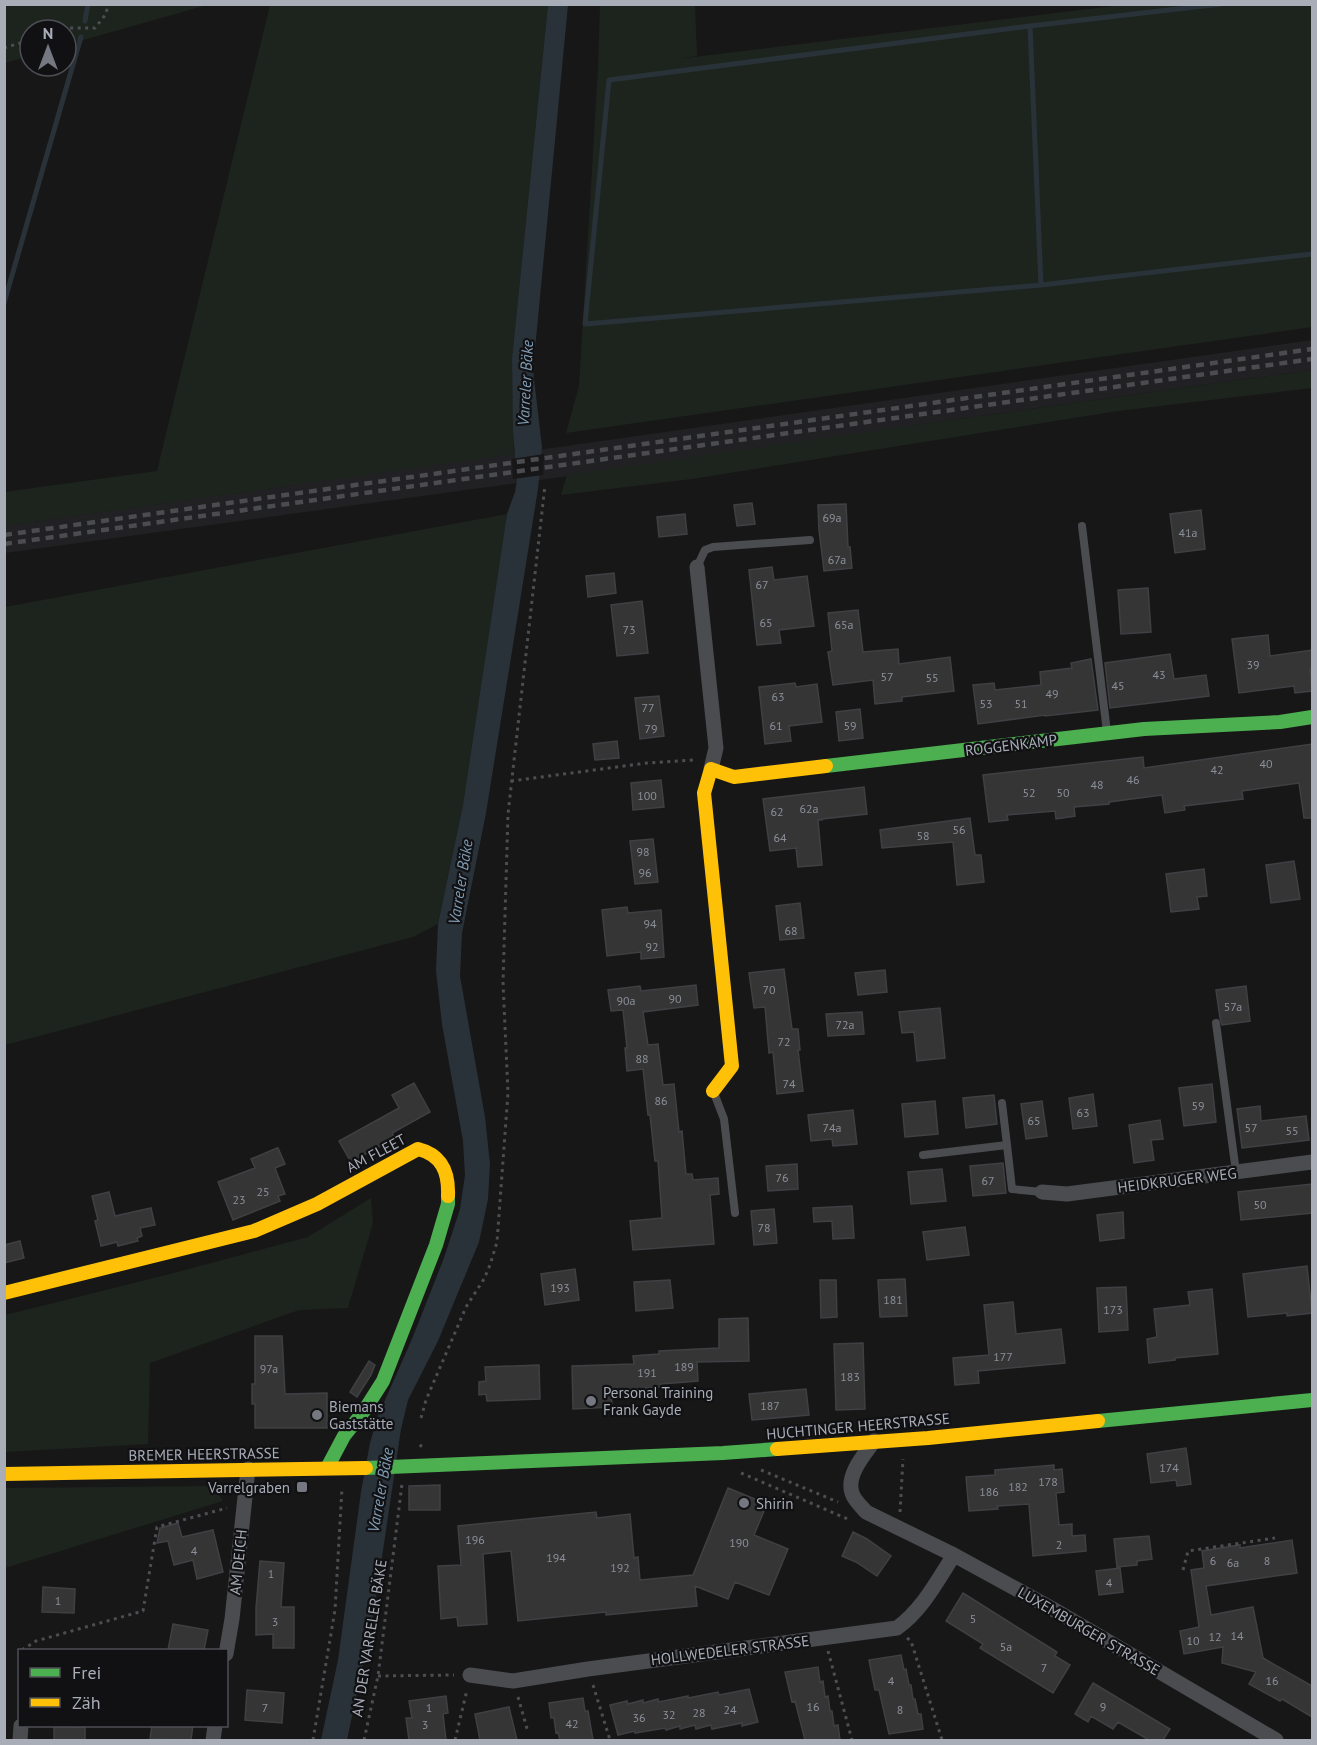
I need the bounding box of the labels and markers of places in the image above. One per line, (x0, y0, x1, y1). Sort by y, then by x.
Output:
place label: Personal Training Frank Gayde (603, 1383, 713, 1419)
marker: Personal Training Frank Gayde (584, 1394, 598, 1408)
place label: Biemans Gaststätte (329, 1397, 394, 1433)
marker: Biemans Gaststätte (310, 1408, 324, 1422)
place label: Varrelgraben (207, 1478, 290, 1497)
marker: Varrelgraben (295, 1480, 309, 1494)
place label: Shirin (756, 1494, 794, 1513)
marker: Shirin (737, 1496, 751, 1510)

